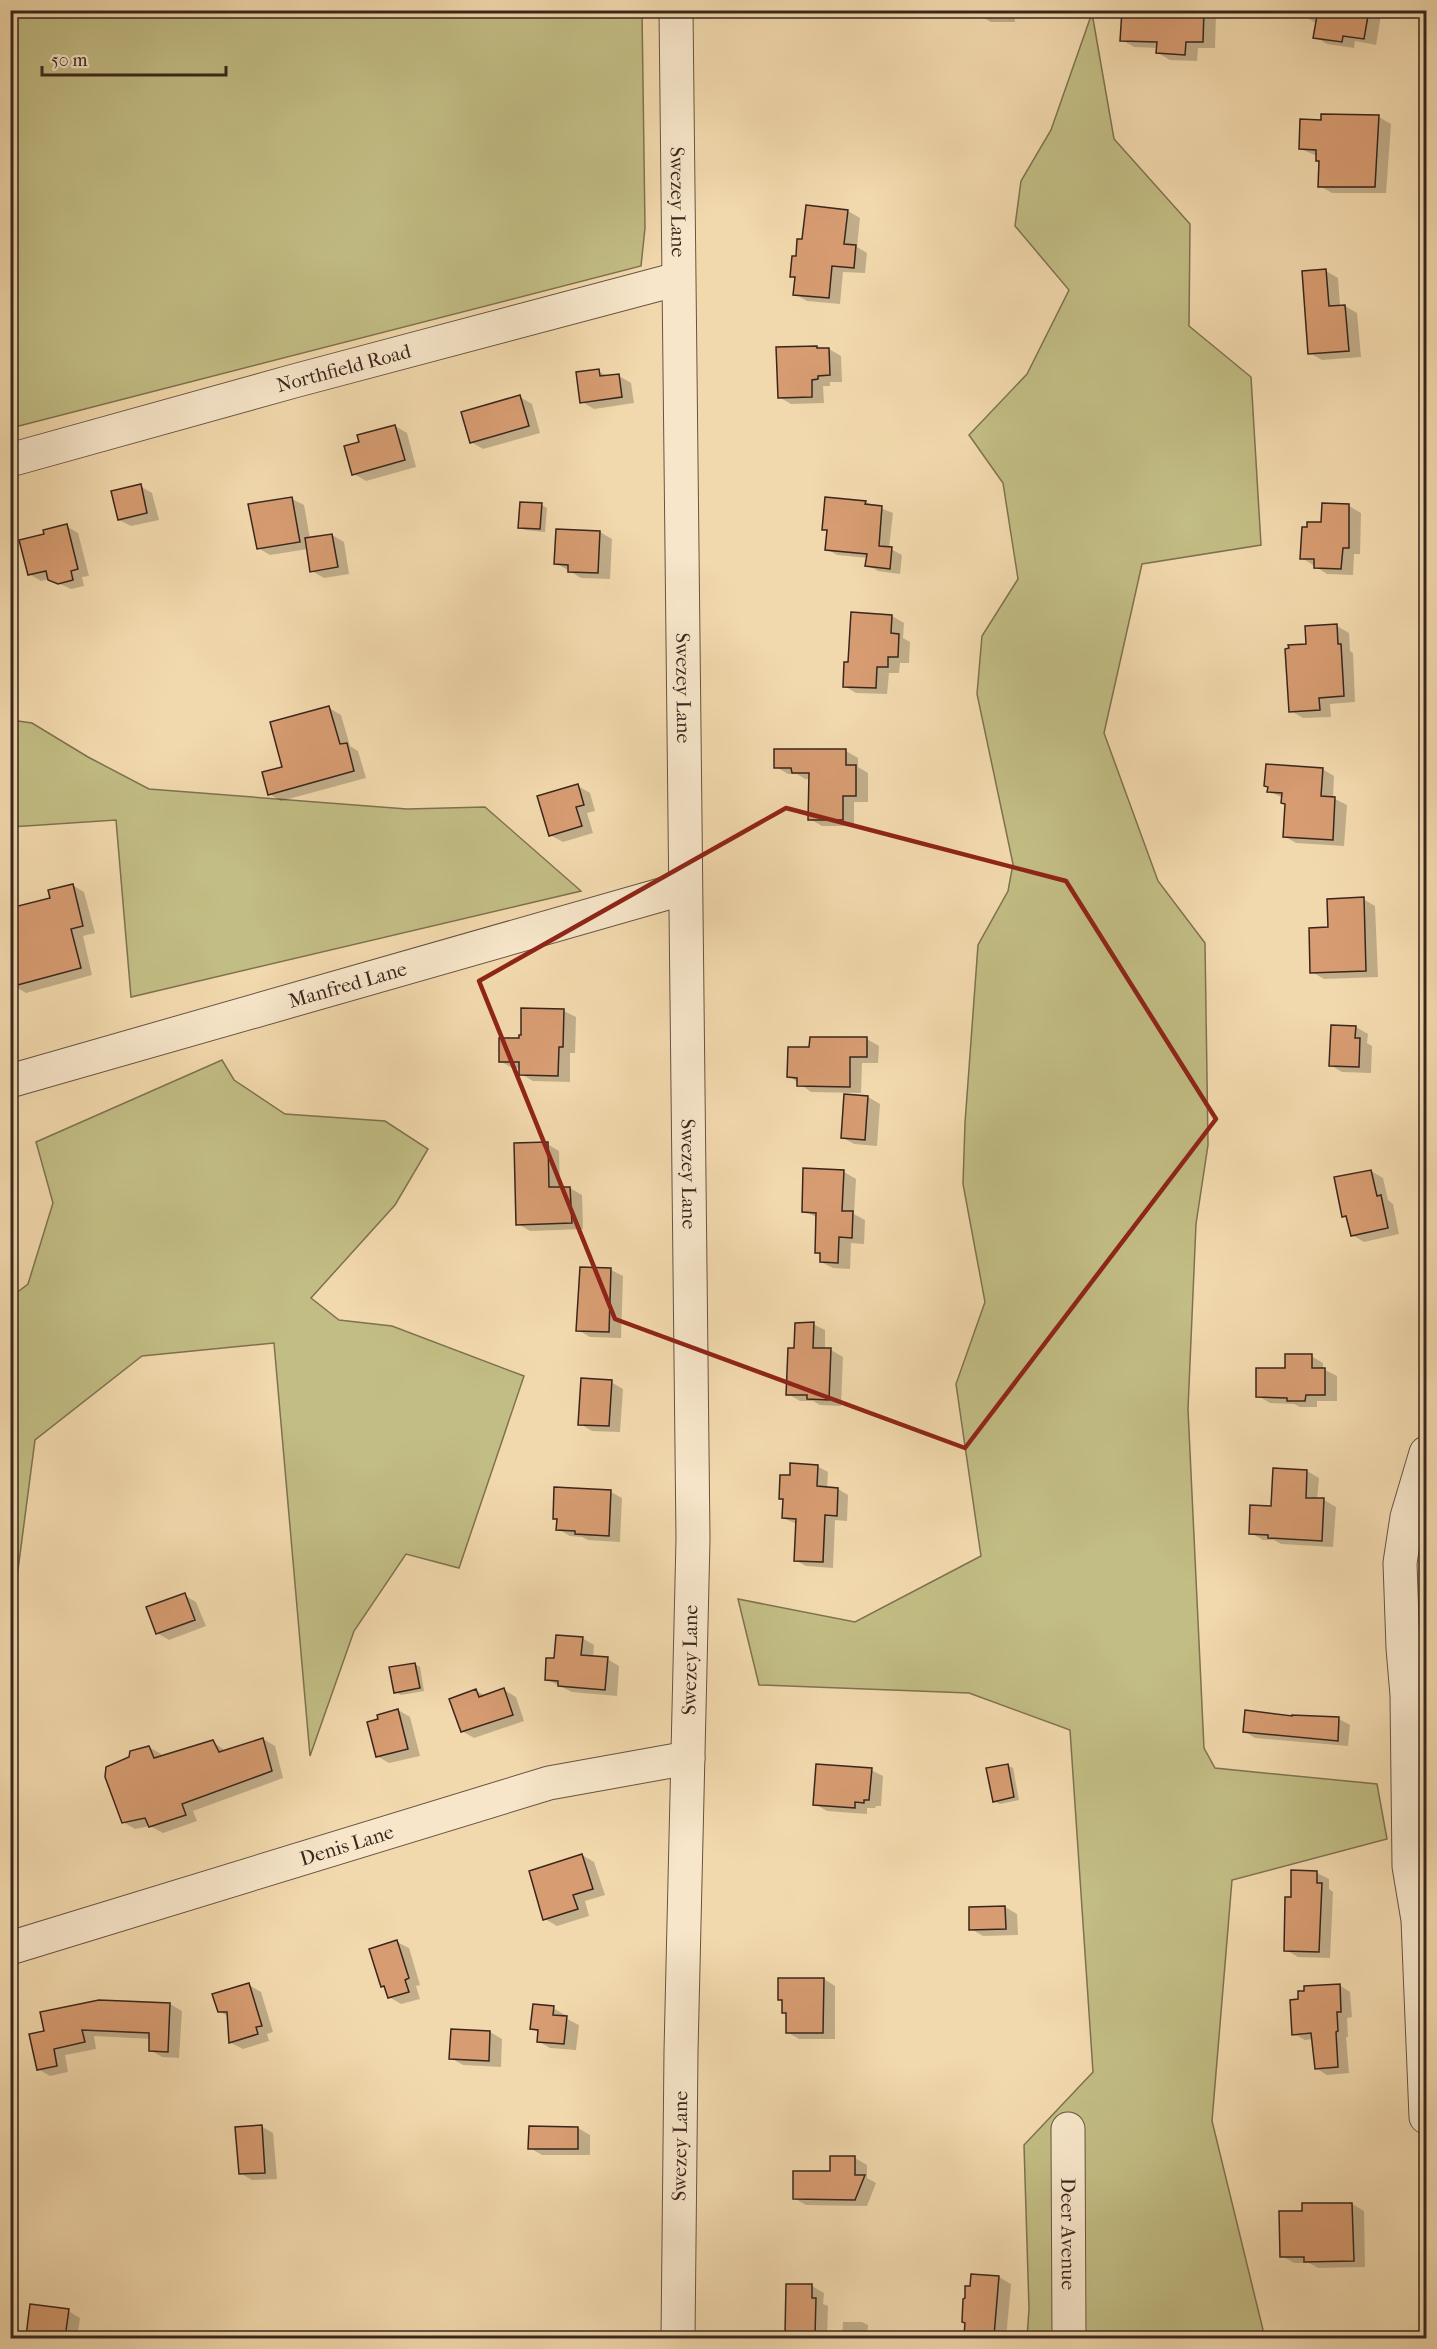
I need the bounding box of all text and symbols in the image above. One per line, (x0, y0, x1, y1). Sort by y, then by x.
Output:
scale bar (42, 39, 226, 77)
text: 50 m (51, 50, 88, 71)
street label: Swezey Lane (666, 147, 690, 258)
street label: Northfield Road (274, 339, 414, 397)
street label: Swezey Lane (671, 633, 696, 743)
street label: Manfred Lane (286, 957, 409, 1012)
street label: Swezey Lane (677, 1119, 701, 1229)
street label: Swezey Lane (678, 1604, 702, 1715)
street label: Denis Lane (297, 1820, 397, 1870)
street label: Swezey Lane (668, 2090, 692, 2201)
street label: Deer Avenue (1057, 2178, 1080, 2290)

